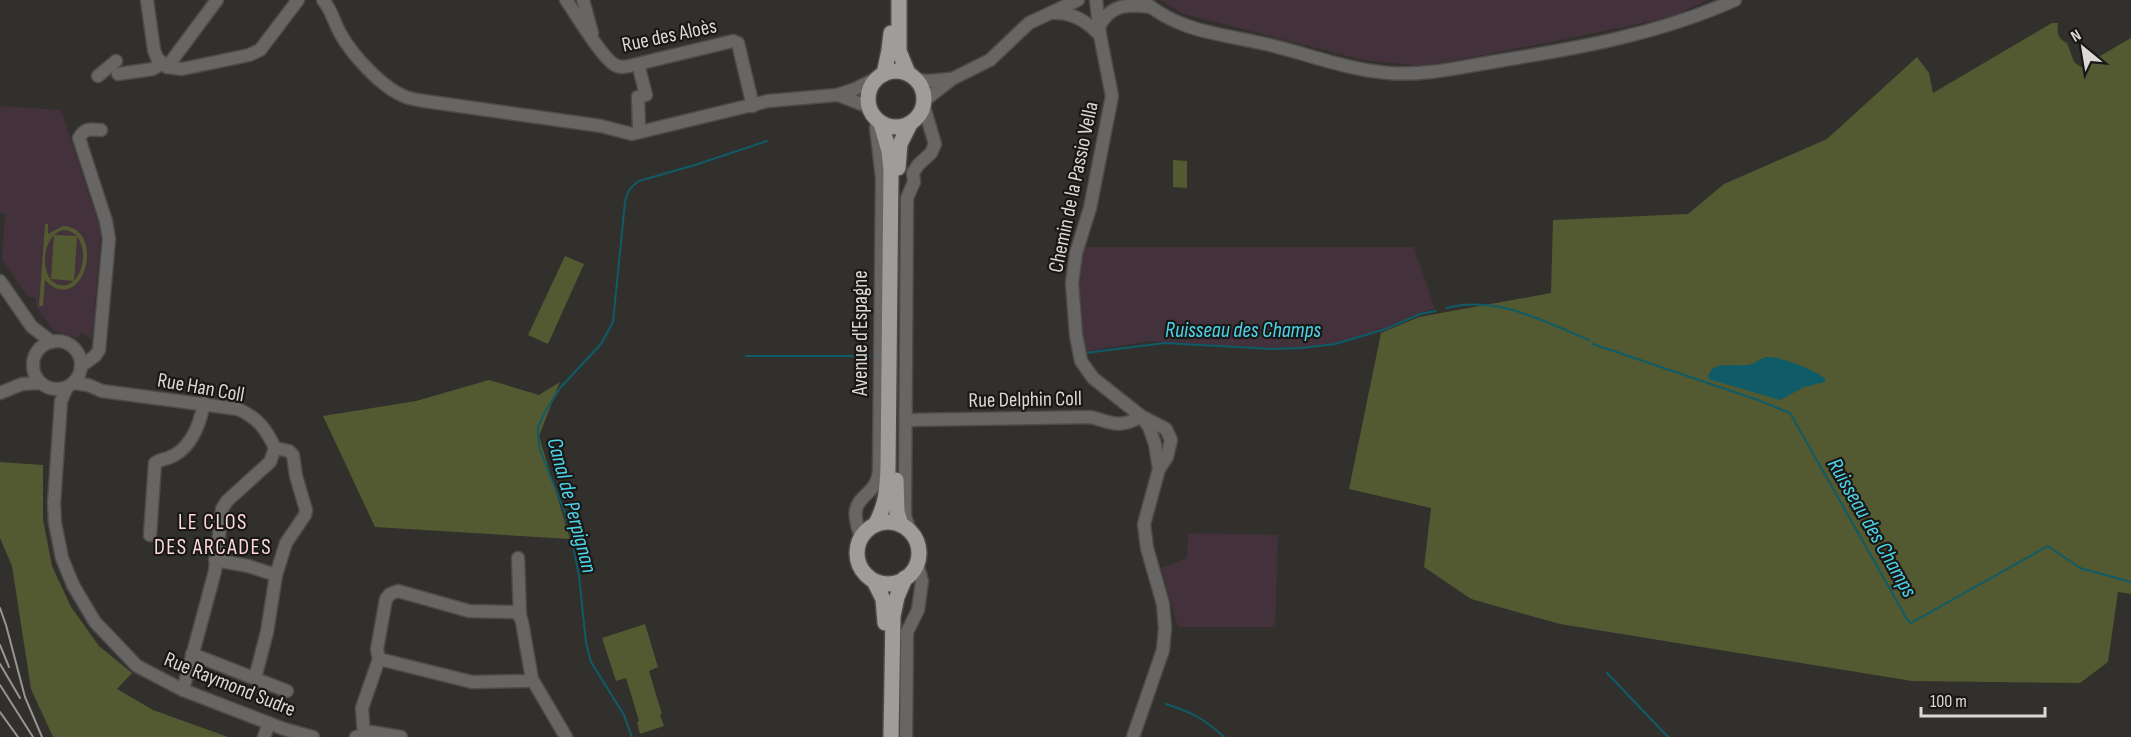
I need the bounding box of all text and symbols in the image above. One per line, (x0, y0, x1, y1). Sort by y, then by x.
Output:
street label: Rue des Aloès (619, 13, 719, 58)
north arrow (2053, 18, 2113, 78)
text: N (2068, 26, 2085, 47)
street label: Chemin de la Passio Vella (1043, 99, 1104, 275)
street label: Avenue d'Espagne (848, 270, 873, 397)
water label: Ruisseau des Champs (1165, 317, 1321, 344)
street label: Rue Han Coll (155, 368, 246, 407)
street label: Rue Delphin Coll (968, 386, 1082, 413)
water label: Canal de Perpignan (541, 435, 603, 576)
water label: Ruisseau des Champs (1821, 453, 1923, 602)
district label: LE CLOS DES ARCADES (154, 509, 272, 561)
street label: Rue Raymond Sudre (160, 647, 299, 722)
scale bar (1921, 680, 2046, 718)
text: 100 m (1930, 691, 1967, 712)

